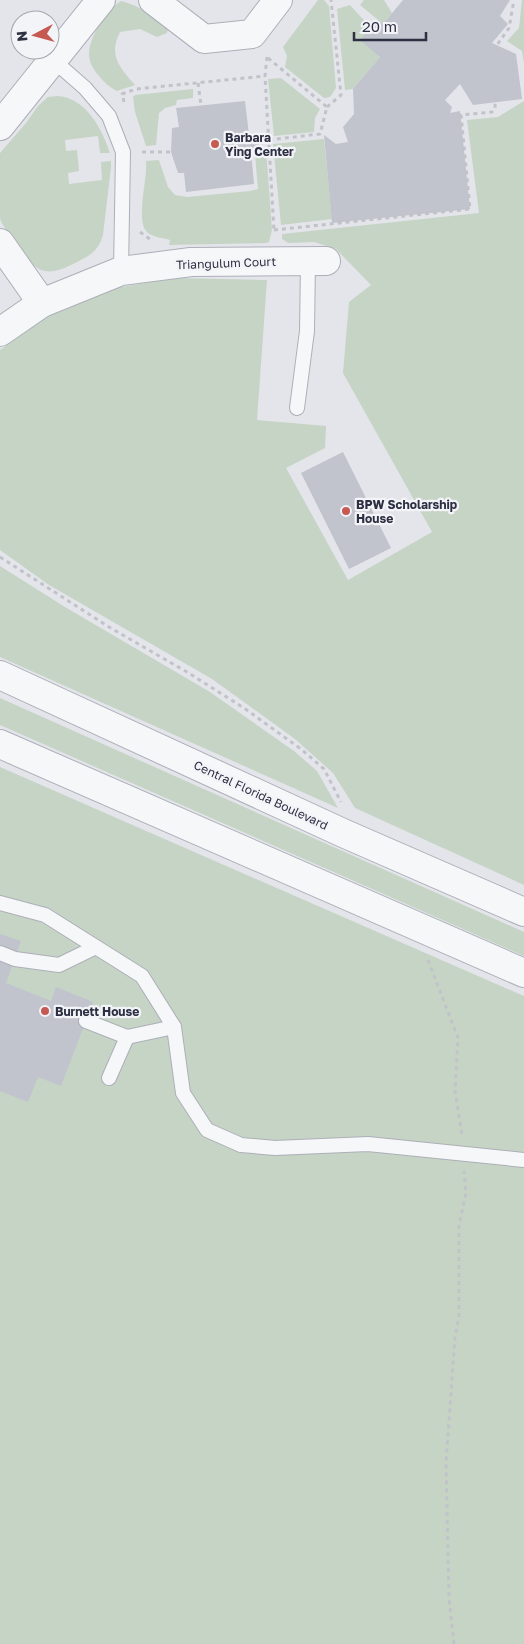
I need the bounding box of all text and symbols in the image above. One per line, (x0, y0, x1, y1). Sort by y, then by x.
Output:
north arrow (10, 10, 60, 60)
scale bar (354, 10, 426, 42)
text: 20 m (362, 17, 397, 35)
text: N (13, 30, 31, 43)
place label: Barbara Ying Center (225, 130, 294, 159)
marker: Barbara Ying Center (209, 138, 221, 150)
street label: Triangulum Court (176, 254, 276, 272)
place label: BPW Scholarship House (356, 497, 458, 526)
marker: BPW Scholarship House (340, 505, 352, 517)
street label: Central Florida Boulevard (191, 757, 331, 833)
place label: Burnett House (55, 1004, 139, 1019)
marker: Burnett House (39, 1005, 51, 1017)

